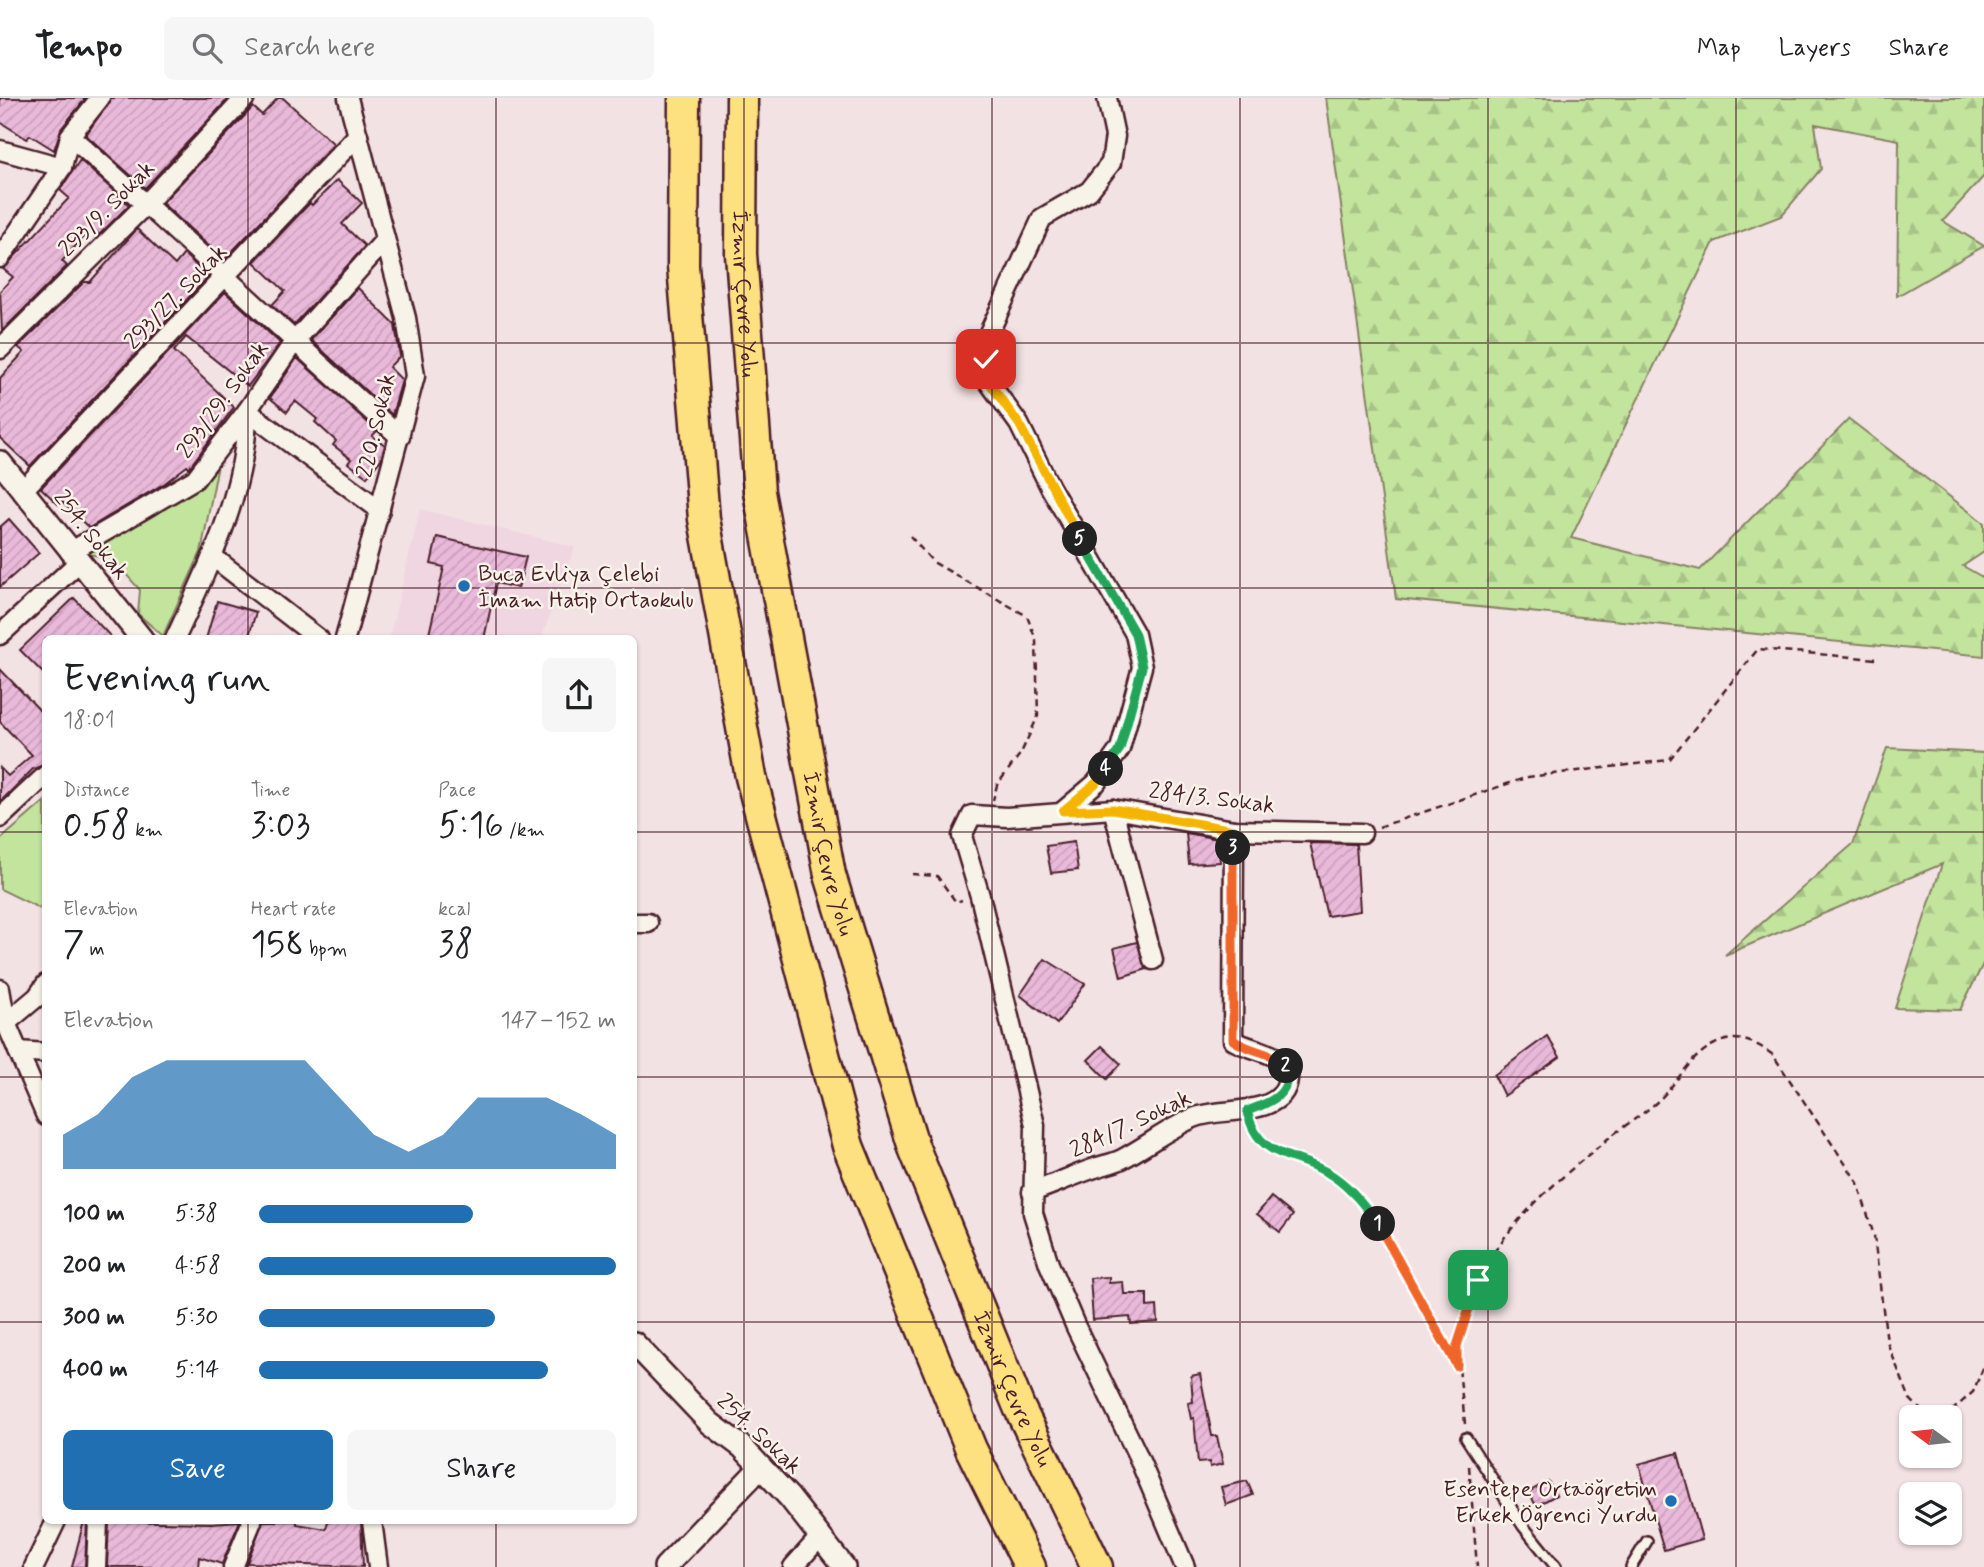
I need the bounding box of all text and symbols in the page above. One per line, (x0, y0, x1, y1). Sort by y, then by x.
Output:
search box (164, 17, 654, 80)
text: Tempo (35, 26, 122, 70)
icon: search (188, 29, 226, 67)
text: Search here (244, 31, 375, 65)
text: Map (1697, 33, 1741, 64)
text: Layers (1779, 33, 1851, 64)
text: Share (1889, 33, 1949, 64)
street label: 293/9. Sokak (53, 155, 162, 264)
street label: İzmir Çevre Yolu (724, 210, 763, 379)
street label: 293/27. Sokak (118, 238, 235, 357)
pin (956, 329, 1016, 389)
street label: 293/29. Sokak (171, 335, 276, 465)
icon: check (967, 340, 1005, 378)
street label: 220. Sokak (350, 370, 404, 481)
street label: 254. Sokak (46, 484, 135, 586)
pin: 5 (1062, 522, 1098, 556)
text: 5 (1074, 526, 1085, 551)
place label: Buca Evliya Çelebi İmam Hatip Ortaokulu (478, 560, 694, 616)
marker: Buca Evliya Çelebi İmam Hatip Ortaokulu (456, 578, 472, 594)
text: Evening run (63, 655, 270, 704)
button: share (542, 658, 616, 732)
text: 18:01 (63, 706, 115, 736)
pin: 4 (1088, 752, 1124, 786)
text: 4 (1100, 756, 1111, 781)
street label: İzmir Çevre Yolu (794, 769, 861, 940)
street label: 284/3. Sokak (1147, 776, 1277, 822)
text: Distance (63, 778, 130, 803)
text: Time (251, 778, 290, 803)
text: Pace (438, 778, 476, 803)
text: 0.58 (63, 803, 130, 849)
text: 3:03 (251, 803, 310, 849)
text: 5:16 (438, 803, 504, 849)
text: km (130, 818, 163, 843)
text: /km (504, 818, 545, 843)
pin: 3 (1216, 830, 1250, 866)
text: 3 (1228, 835, 1237, 860)
text: Elevation (63, 897, 138, 922)
text: Heart rate (251, 897, 336, 922)
text: kcal (438, 897, 470, 922)
text: 7 (63, 922, 84, 968)
text: 158 (251, 922, 304, 968)
text: 38 (438, 922, 473, 968)
text: m (84, 937, 105, 962)
text: bpm (304, 937, 347, 962)
text: Elevation (63, 1006, 154, 1036)
text: 147–152 m (500, 1006, 616, 1036)
pin: 2 (1268, 1048, 1304, 1084)
text: 2 (1281, 1053, 1290, 1078)
street label: 284/7. Sokak (1065, 1084, 1196, 1166)
text: 100 m (63, 1199, 125, 1229)
text: 5:38 (175, 1199, 218, 1229)
pin: 1 (1360, 1206, 1396, 1242)
text: 1 (1373, 1211, 1382, 1236)
pin (1448, 1250, 1508, 1310)
text: 200 m (63, 1251, 126, 1281)
text: 4:58 (175, 1251, 221, 1281)
icon: arrive (1459, 1261, 1497, 1299)
text: 300 m (63, 1303, 125, 1333)
text: 5:30 (175, 1303, 219, 1333)
street label: İzmir Çevre Yolu (965, 1307, 1059, 1472)
text: 400 m (63, 1355, 128, 1385)
text: 5:14 (175, 1355, 219, 1385)
street label: 254. Sokak (710, 1387, 808, 1482)
north arrow (1899, 1405, 1962, 1468)
map controls (1899, 1405, 1962, 1545)
button: Save (63, 1430, 333, 1510)
button: Share (347, 1430, 616, 1510)
place label: Esentepe Ortaöğretim Erkek Öğrenci Yurdu (1443, 1475, 1657, 1531)
button: layers (1899, 1482, 1962, 1545)
marker: Esentepe Ortaöğretim Erkek Öğrenci Yurdu (1663, 1493, 1679, 1509)

